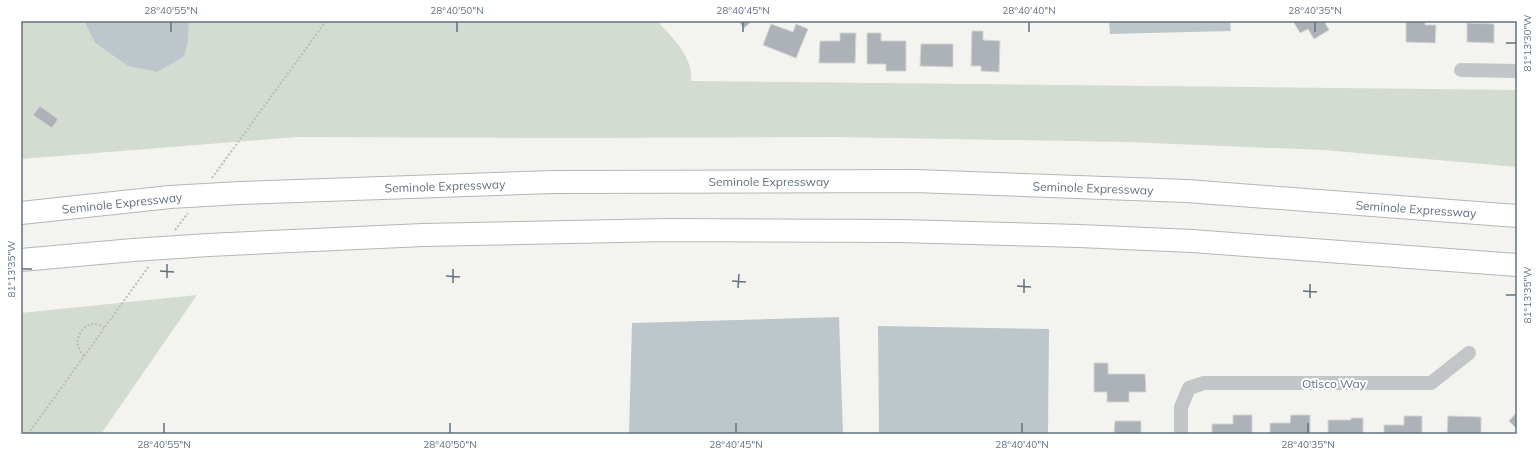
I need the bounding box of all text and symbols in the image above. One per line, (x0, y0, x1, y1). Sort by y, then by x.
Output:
text: 28°40'55"N (144, 4, 198, 17)
text: 28°40'50"N (430, 4, 484, 17)
text: 28°40'45"N (716, 4, 770, 17)
text: 28°40'40"N (1002, 4, 1056, 17)
text: 28°40'35"N (1288, 4, 1342, 17)
text: 81°13'30"W (1521, 15, 1534, 71)
street label: Seminole Expressway (709, 174, 830, 189)
street label: Seminole Expressway (384, 176, 506, 196)
street label: Seminole Expressway (1032, 178, 1154, 198)
street label: Seminole Expressway (61, 189, 184, 217)
street label: Seminole Expressway (1355, 197, 1477, 221)
text: 81°13'35"W (5, 241, 18, 297)
text: 81°13'35"W (1521, 267, 1534, 323)
street label: Otisco Way (1302, 376, 1367, 391)
text: 28°40'55"N (137, 438, 191, 451)
text: 28°40'50"N (423, 438, 477, 451)
text: 28°40'45"N (709, 438, 763, 451)
text: 28°40'40"N (995, 438, 1049, 451)
text: 28°40'35"N (1281, 438, 1335, 451)

